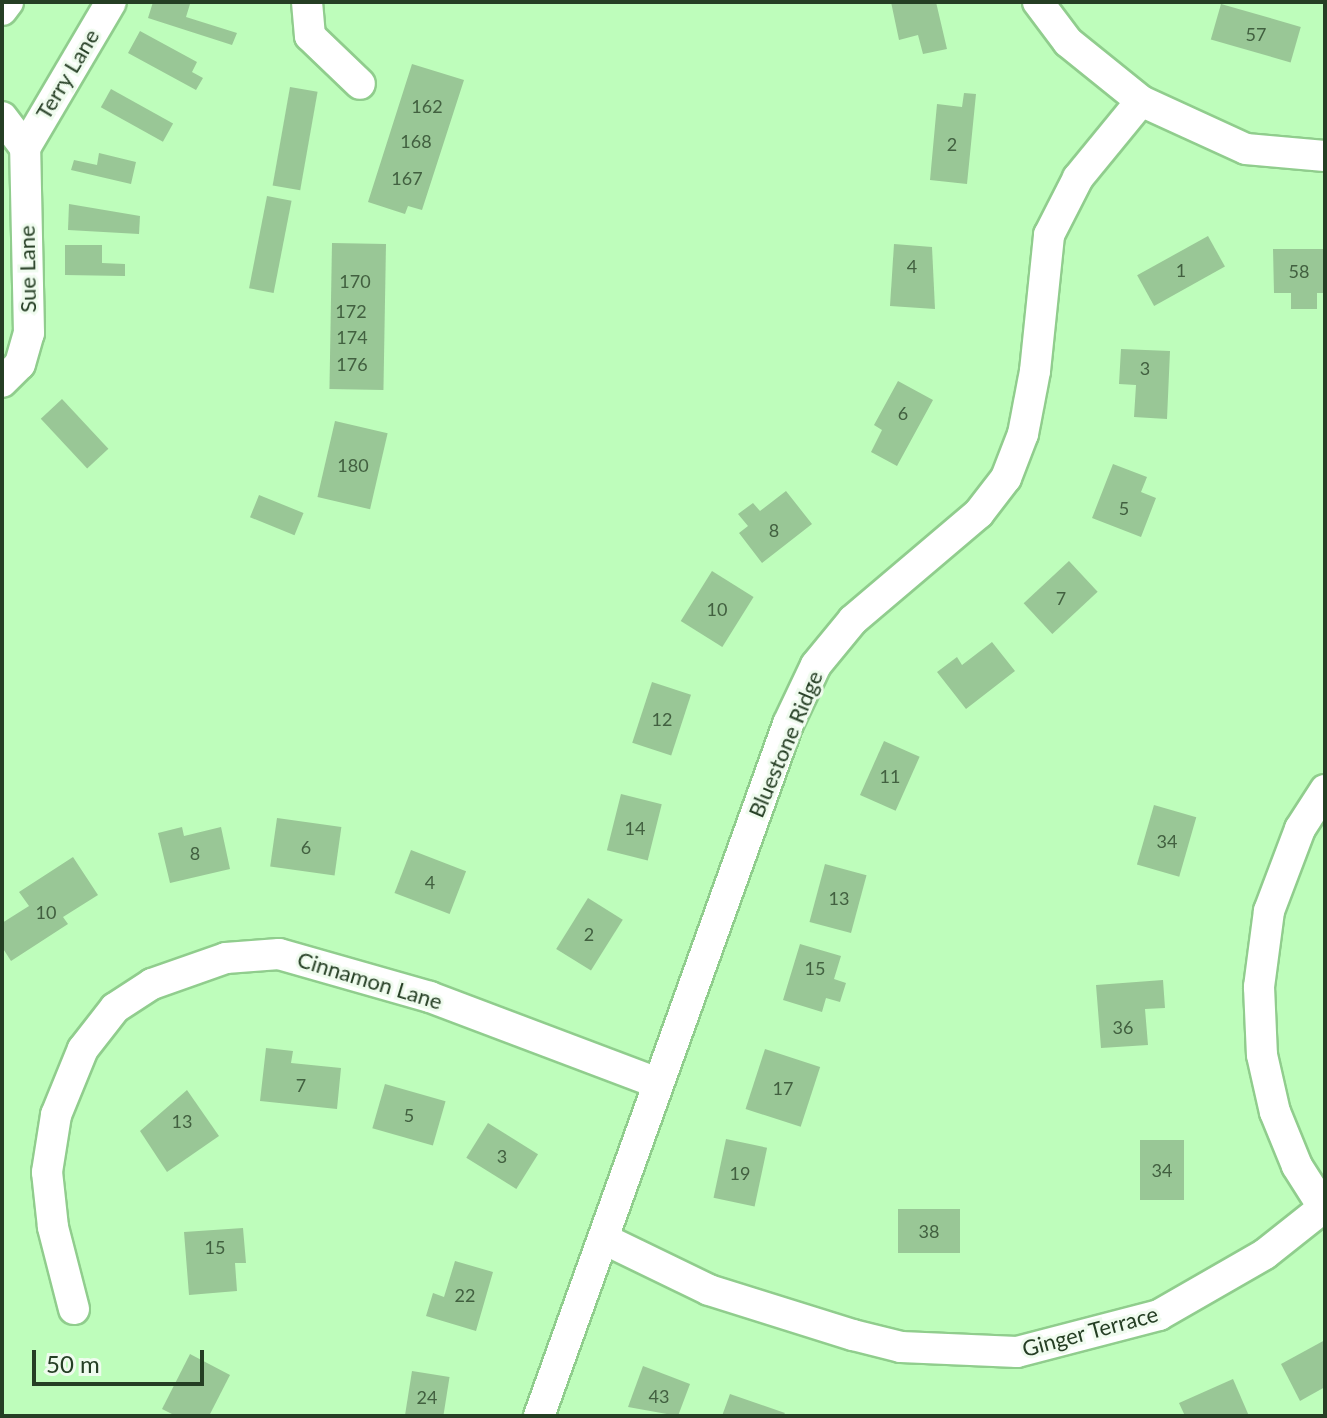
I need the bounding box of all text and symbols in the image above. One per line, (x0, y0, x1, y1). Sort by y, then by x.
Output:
house number: 57 (1246, 23, 1266, 45)
street label: Terry Lane (30, 24, 104, 124)
house number: 162 (411, 95, 443, 117)
house number: 168 (400, 130, 432, 152)
house number: 2 (947, 133, 957, 155)
house number: 167 (391, 167, 423, 189)
street label: Sue Lane (13, 225, 41, 313)
house number: 4 (907, 255, 917, 277)
house number: 1 (1176, 259, 1186, 281)
house number: 58 (1289, 260, 1309, 282)
house number: 170 (339, 270, 371, 292)
house number: 172 (335, 300, 367, 322)
house number: 174 (336, 326, 368, 348)
house number: 176 (336, 353, 368, 375)
house number: 3 (1140, 357, 1150, 379)
house number: 6 (898, 402, 908, 424)
house number: 180 (337, 454, 369, 476)
house number: 5 (1119, 497, 1129, 519)
house number: 8 (769, 519, 779, 541)
house number: 7 (1056, 587, 1066, 609)
house number: 10 (707, 598, 727, 620)
street label: Bluestone Ridge (742, 667, 828, 821)
house number: 12 (652, 708, 672, 730)
house number: 11 (880, 765, 900, 787)
house number: 14 (625, 817, 645, 839)
house number: 34 (1157, 830, 1177, 852)
house number: 6 (301, 836, 311, 858)
house number: 8 (190, 842, 200, 864)
house number: 4 (425, 871, 435, 893)
house number: 13 (829, 887, 849, 909)
house number: 10 (36, 901, 56, 923)
house number: 2 (584, 923, 594, 945)
street label: Cinnamon Lane (294, 945, 446, 1015)
house number: 15 (805, 957, 825, 979)
house number: 36 (1113, 1016, 1133, 1038)
house number: 7 (296, 1074, 306, 1096)
house number: 17 (773, 1077, 793, 1099)
house number: 5 (404, 1104, 414, 1126)
house number: 13 (172, 1110, 192, 1132)
house number: 3 (497, 1145, 507, 1167)
house number: 34 (1152, 1159, 1172, 1181)
house number: 19 (730, 1162, 750, 1184)
house number: 38 (919, 1220, 939, 1242)
house number: 15 (205, 1236, 225, 1258)
house number: 22 (455, 1284, 475, 1306)
street label: Ginger Terrace (1019, 1300, 1161, 1362)
scale bar (36, 1334, 208, 1384)
text: 50 m (46, 1349, 100, 1378)
house number: 43 (649, 1385, 669, 1407)
house number: 24 (417, 1386, 437, 1408)

